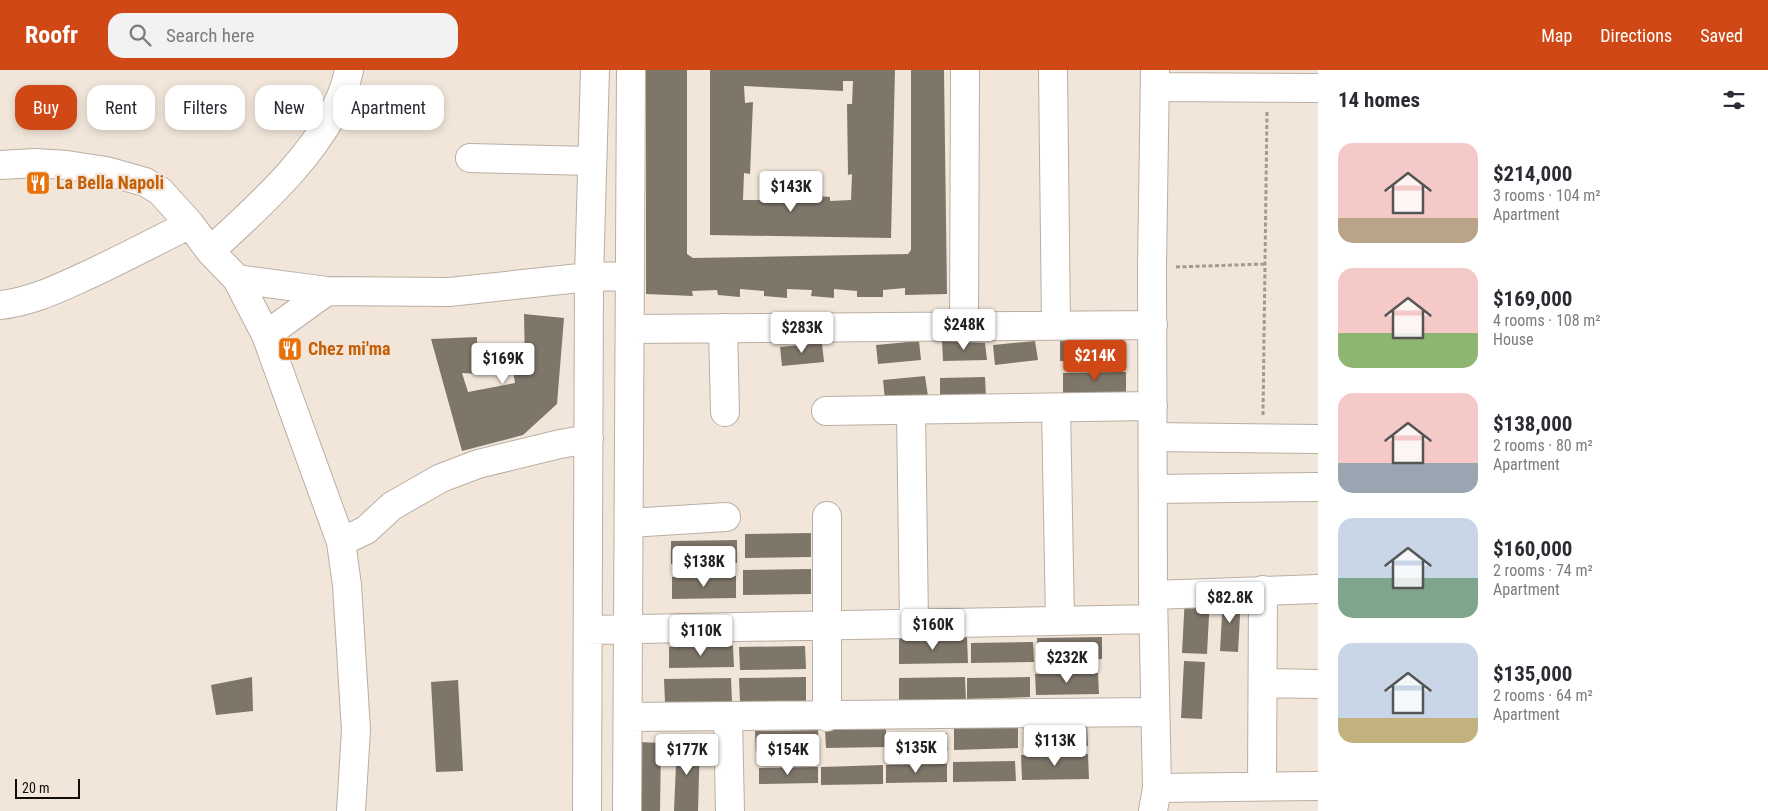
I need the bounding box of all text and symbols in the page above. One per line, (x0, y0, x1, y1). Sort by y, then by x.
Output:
search box (108, 13, 458, 58)
text: Roofr (25, 21, 78, 49)
icon: search (126, 21, 154, 49)
text: Search here (166, 24, 254, 47)
text: Map (1541, 25, 1572, 46)
text: Directions (1600, 25, 1672, 46)
text: Saved (1700, 25, 1743, 46)
chip: Buy (15, 85, 77, 130)
chip: Rent (87, 85, 155, 130)
chip: Filters (165, 85, 245, 130)
chip: New (255, 85, 323, 130)
chip: Apartment (333, 85, 444, 130)
icon: filters (1720, 86, 1748, 114)
text: 14 homes (1338, 88, 1420, 112)
text: $214,000 (1493, 162, 1572, 186)
icon: home (1378, 163, 1438, 223)
restaurant icon: La Bella Napoli (25, 170, 51, 196)
pin: $143K (756, 170, 826, 213)
place label: La Bella Napoli (56, 172, 164, 193)
text: $143K (770, 177, 812, 196)
text: 3 rooms · 104 m² (1493, 186, 1601, 205)
text: Apartment (1493, 205, 1560, 224)
text: $169,000 (1493, 287, 1572, 311)
icon: home (1378, 288, 1438, 348)
pin: $248K (929, 308, 999, 351)
text: 4 rooms · 108 m² (1493, 311, 1601, 330)
pin: $283K (767, 312, 837, 354)
text: $248K (943, 315, 985, 334)
text: $283K (781, 318, 823, 337)
text: House (1493, 330, 1533, 349)
restaurant icon: Chez mi'ma (277, 336, 303, 362)
place label: Chez mi'ma (308, 338, 390, 359)
pin: $214K (1060, 340, 1130, 382)
pin: $169K (468, 342, 538, 385)
text: $214K (1074, 346, 1116, 365)
text: $169K (482, 349, 524, 368)
text: $138,000 (1493, 412, 1572, 436)
icon: home (1378, 413, 1438, 473)
text: 2 rooms · 80 m² (1493, 436, 1593, 455)
text: Apartment (1493, 455, 1560, 474)
text: $160,000 (1493, 537, 1572, 561)
icon: home (1378, 538, 1438, 598)
pin: $138K (669, 546, 739, 588)
text: $138K (683, 552, 725, 571)
text: 2 rooms · 74 m² (1493, 561, 1593, 580)
text: Apartment (1493, 580, 1560, 599)
pin: $82.8K (1189, 582, 1271, 624)
text: $82.8K (1207, 588, 1253, 607)
pin: $160K (898, 608, 968, 651)
pin: $110K (666, 614, 736, 657)
text: $160K (912, 615, 954, 634)
text: $110K (680, 621, 722, 640)
pin: $232K (1032, 642, 1102, 684)
text: $232K (1046, 648, 1088, 667)
text: $135,000 (1493, 662, 1572, 686)
icon: home (1378, 663, 1438, 723)
text: 2 rooms · 64 m² (1493, 686, 1593, 705)
text: Apartment (1493, 705, 1560, 724)
pin: $113K (1020, 724, 1090, 767)
text: $113K (1034, 731, 1076, 750)
pin: $135K (881, 732, 951, 774)
pin: $177K (652, 734, 722, 776)
pin: $154K (753, 734, 823, 776)
text: $135K (895, 738, 937, 757)
text: $177K (666, 740, 708, 759)
text: $154K (767, 740, 809, 759)
scale bar (15, 776, 80, 799)
text: 20 m (22, 780, 50, 796)

